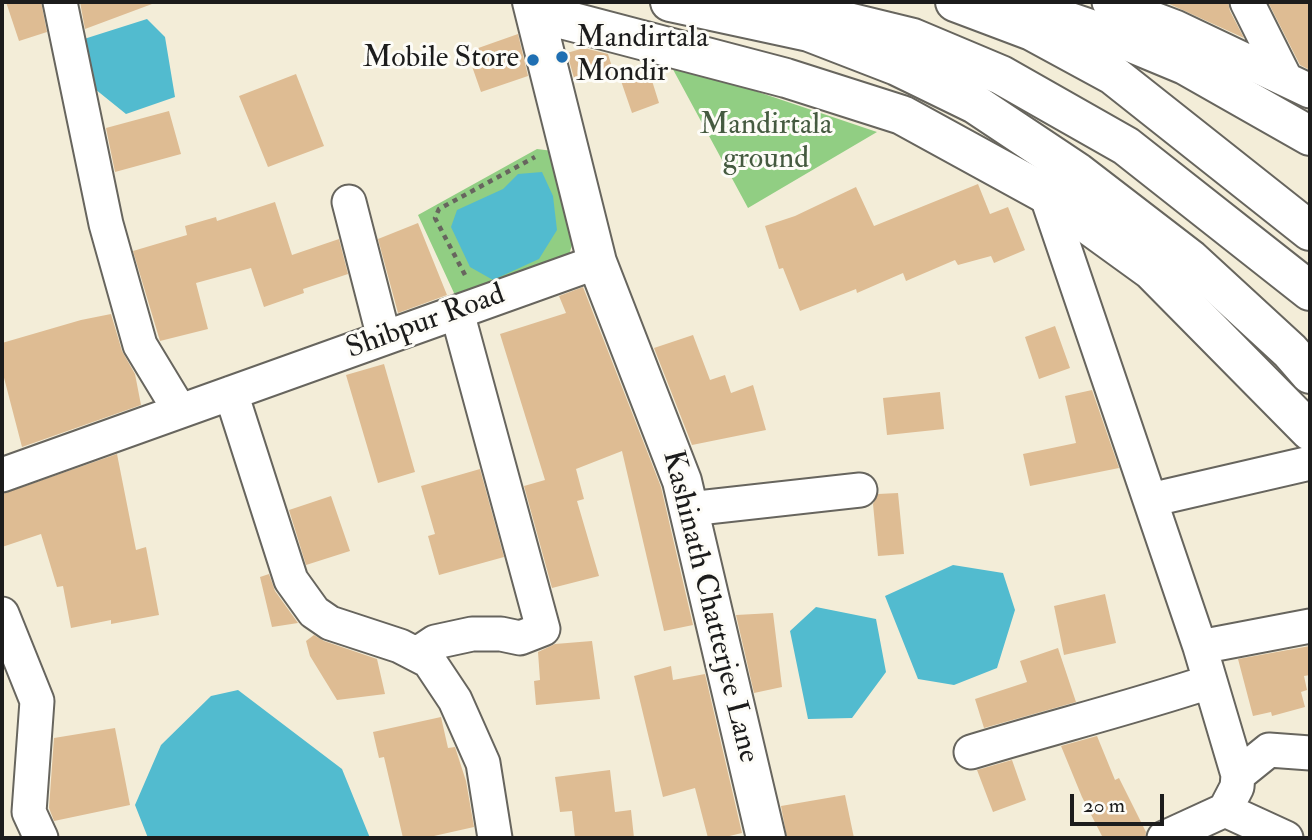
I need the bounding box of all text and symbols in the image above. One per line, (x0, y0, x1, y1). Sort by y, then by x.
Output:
place label: Mandirtala Mondir (576, 22, 709, 92)
place label: Mobile Store (363, 42, 519, 78)
marker: Mandirtala Mondir (554, 49, 570, 65)
marker: Mobile Store (525, 52, 541, 68)
park label: Mandirtala ground (700, 109, 832, 180)
street label: Shibpur Road (342, 278, 510, 368)
street label: Kashinath Chatterjee Lane (653, 447, 765, 767)
scale bar (1074, 780, 1168, 824)
text: 20 m (1083, 792, 1125, 819)

